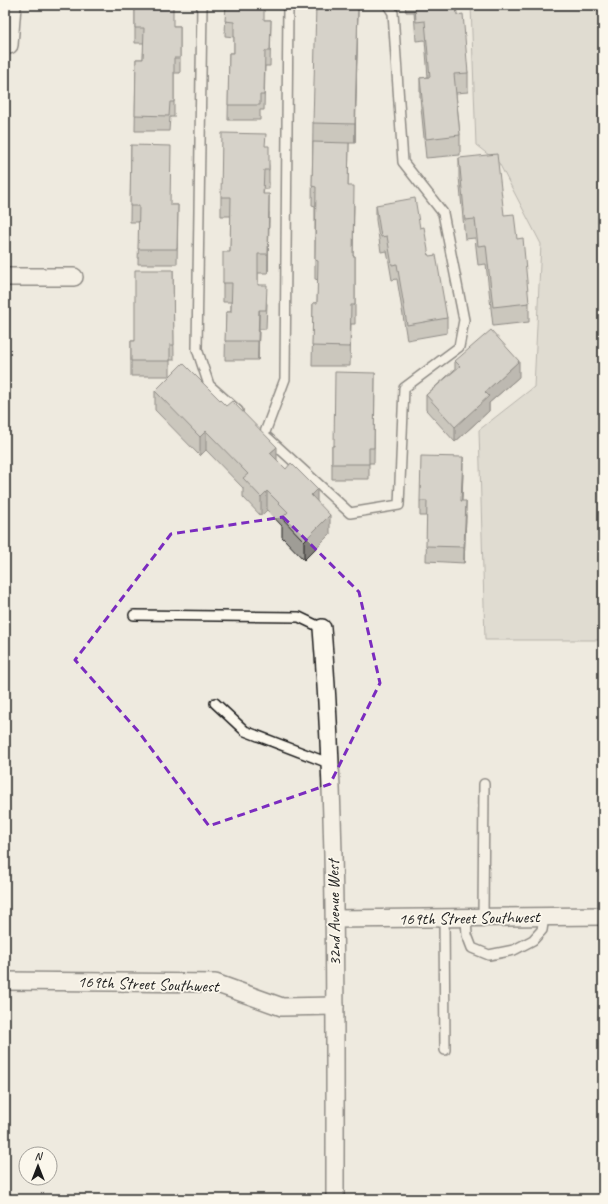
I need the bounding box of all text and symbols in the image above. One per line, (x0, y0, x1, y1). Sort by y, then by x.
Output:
street label: 32nd Avenue West (323, 857, 345, 966)
street label: 169th Street Southwest (398, 906, 542, 930)
street label: 169th Street Southwest (77, 971, 221, 997)
north arrow (18, 1146, 58, 1186)
text: N (35, 1149, 44, 1163)

